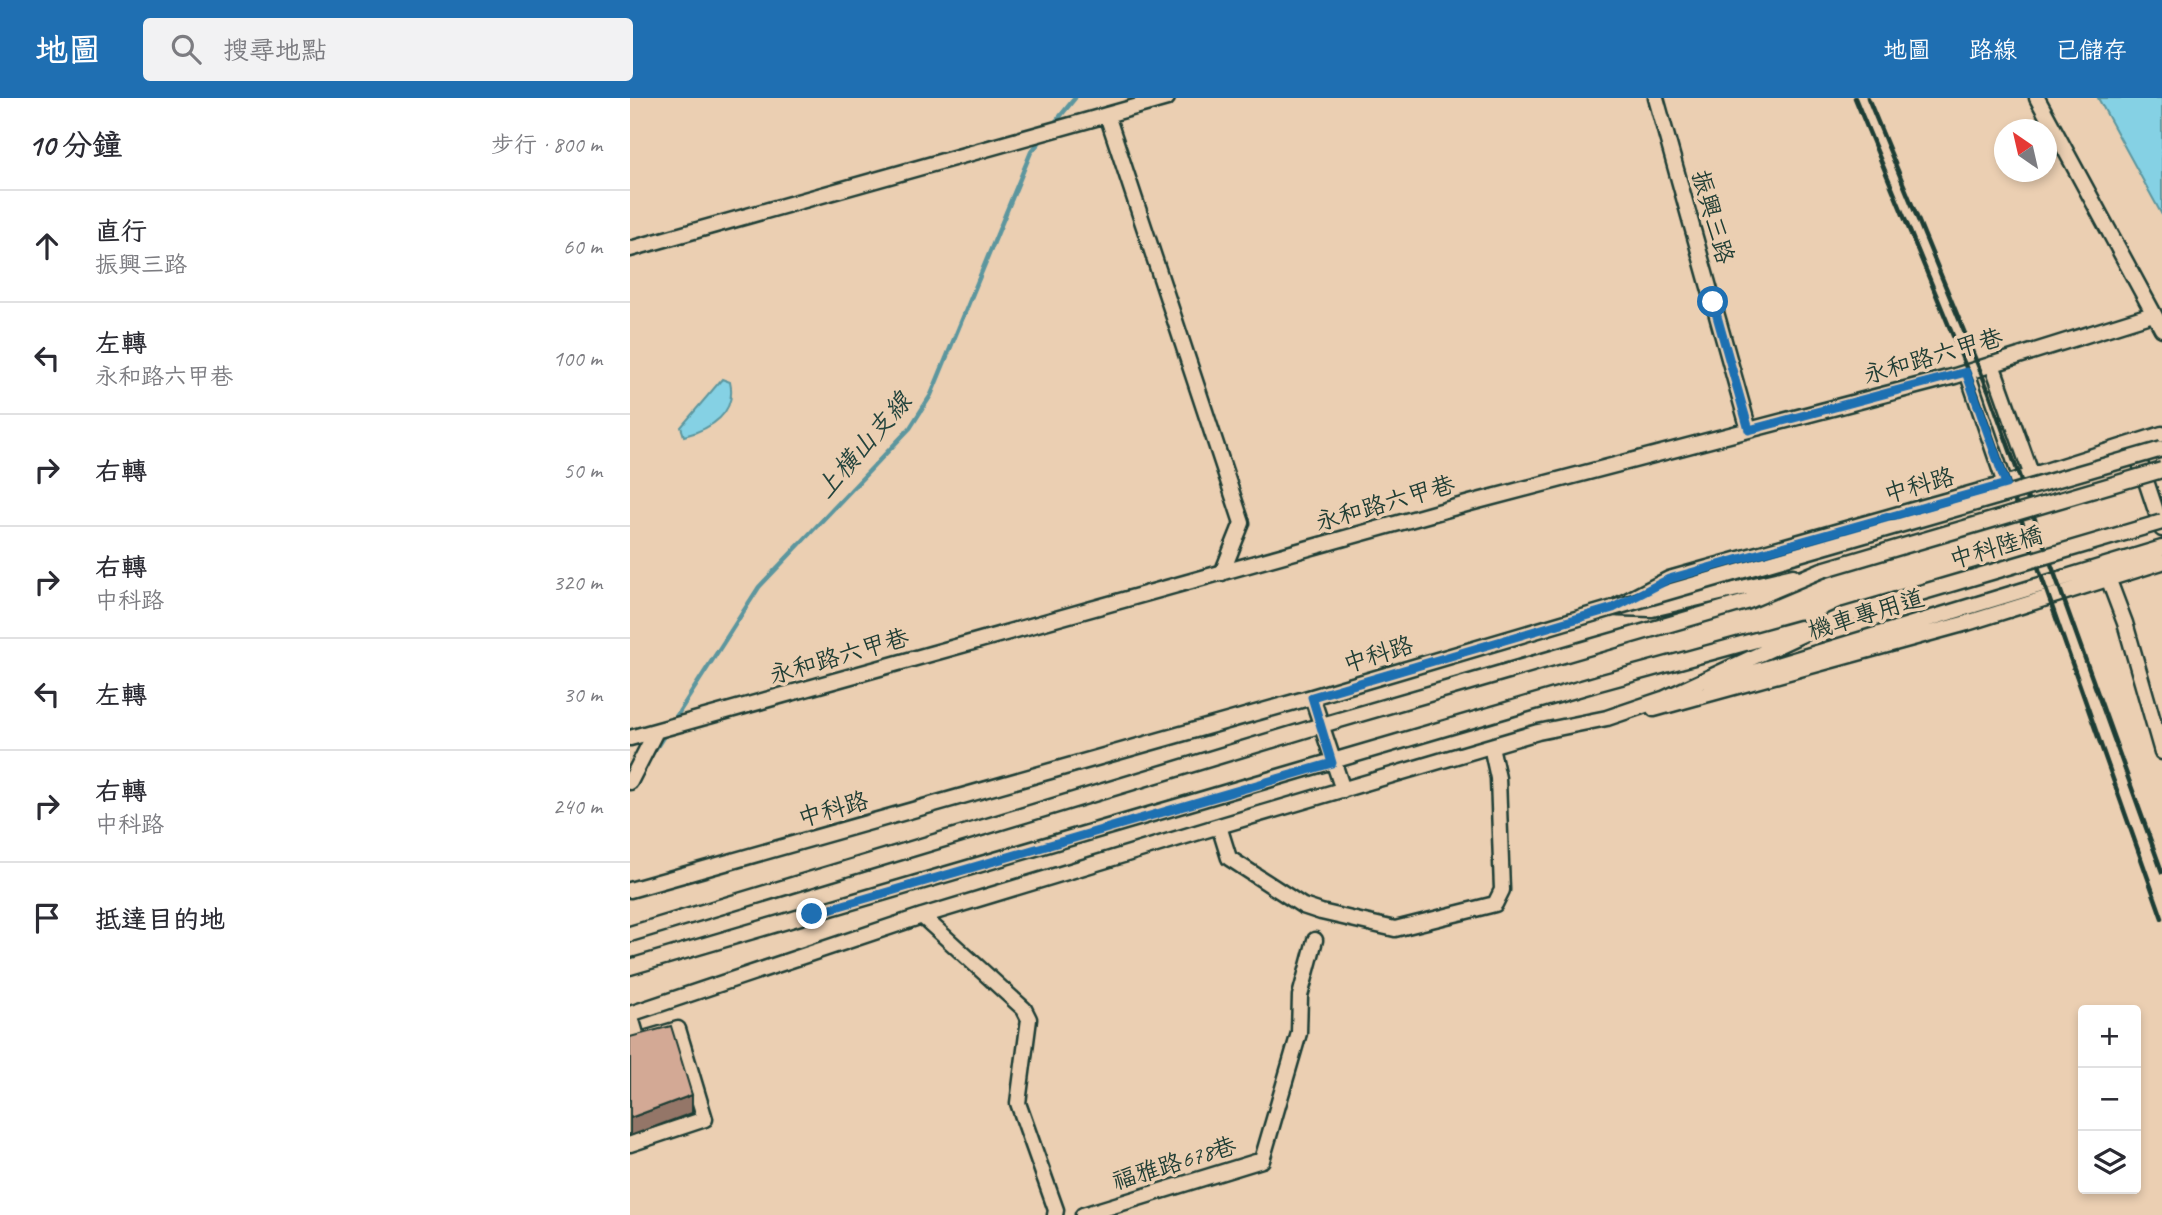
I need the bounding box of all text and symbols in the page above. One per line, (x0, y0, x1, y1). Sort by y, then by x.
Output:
search box (143, 18, 633, 81)
text: 地圖 (35, 29, 101, 71)
icon: search (167, 30, 205, 68)
text: 搜尋地點 (223, 34, 327, 67)
text: 地圖 (1883, 35, 1931, 65)
text: 路線 (1969, 35, 2017, 65)
text: 已儲存 (2055, 35, 2127, 65)
north arrow (1994, 119, 2057, 182)
text: 10 分鐘 (28, 126, 122, 164)
text: 步行 · 800 m (491, 130, 602, 159)
street label: 振興三路 (1685, 167, 1741, 267)
text: 直行 (95, 215, 147, 248)
icon: ahead (28, 227, 66, 265)
text: 60 m (563, 232, 602, 261)
text: 振興三路 (95, 250, 187, 279)
route start (1697, 286, 1728, 317)
street label: 永和路六甲巷 (1860, 322, 2006, 390)
text: 左轉 (95, 327, 147, 360)
icon: left (28, 339, 66, 377)
text: 100 m (553, 344, 602, 373)
text: 永和路六甲巷 (95, 362, 233, 391)
water label: 上橫山支線 (808, 384, 920, 505)
icon: right (28, 451, 66, 489)
text: 右轉 (95, 455, 147, 488)
text: 50 m (563, 456, 602, 485)
street label: 中科路 (1880, 461, 1958, 509)
street label: 永和路六甲巷 (1312, 469, 1458, 537)
street label: 中科陸橋 (1946, 519, 2046, 575)
text: 右轉 (95, 551, 147, 584)
icon: right (28, 563, 66, 601)
text: 320 m (553, 568, 602, 597)
street label: 機車專用道 (1804, 582, 1928, 646)
text: 中科路 (95, 586, 164, 615)
street label: 永和路六甲巷 (766, 622, 912, 690)
street label: 中科路 (1339, 629, 1417, 679)
icon: left (28, 675, 66, 713)
text: 左轉 (95, 679, 147, 712)
text: 30 m (563, 680, 602, 709)
text: 右轉 (95, 775, 147, 808)
street label: 中科路 (794, 785, 872, 833)
icon: right (28, 787, 66, 825)
text: 240 m (553, 792, 602, 821)
text: 中科路 (95, 810, 164, 839)
route end (796, 898, 827, 929)
icon: arrive (28, 899, 66, 937)
text: 抵達目的地 (95, 903, 225, 936)
map controls (2078, 1005, 2141, 1194)
button: + (2078, 1005, 2141, 1068)
button: − (2078, 1068, 2141, 1131)
street label: 福雅路678巷 (1108, 1130, 1240, 1196)
button: layers (2078, 1131, 2141, 1194)

